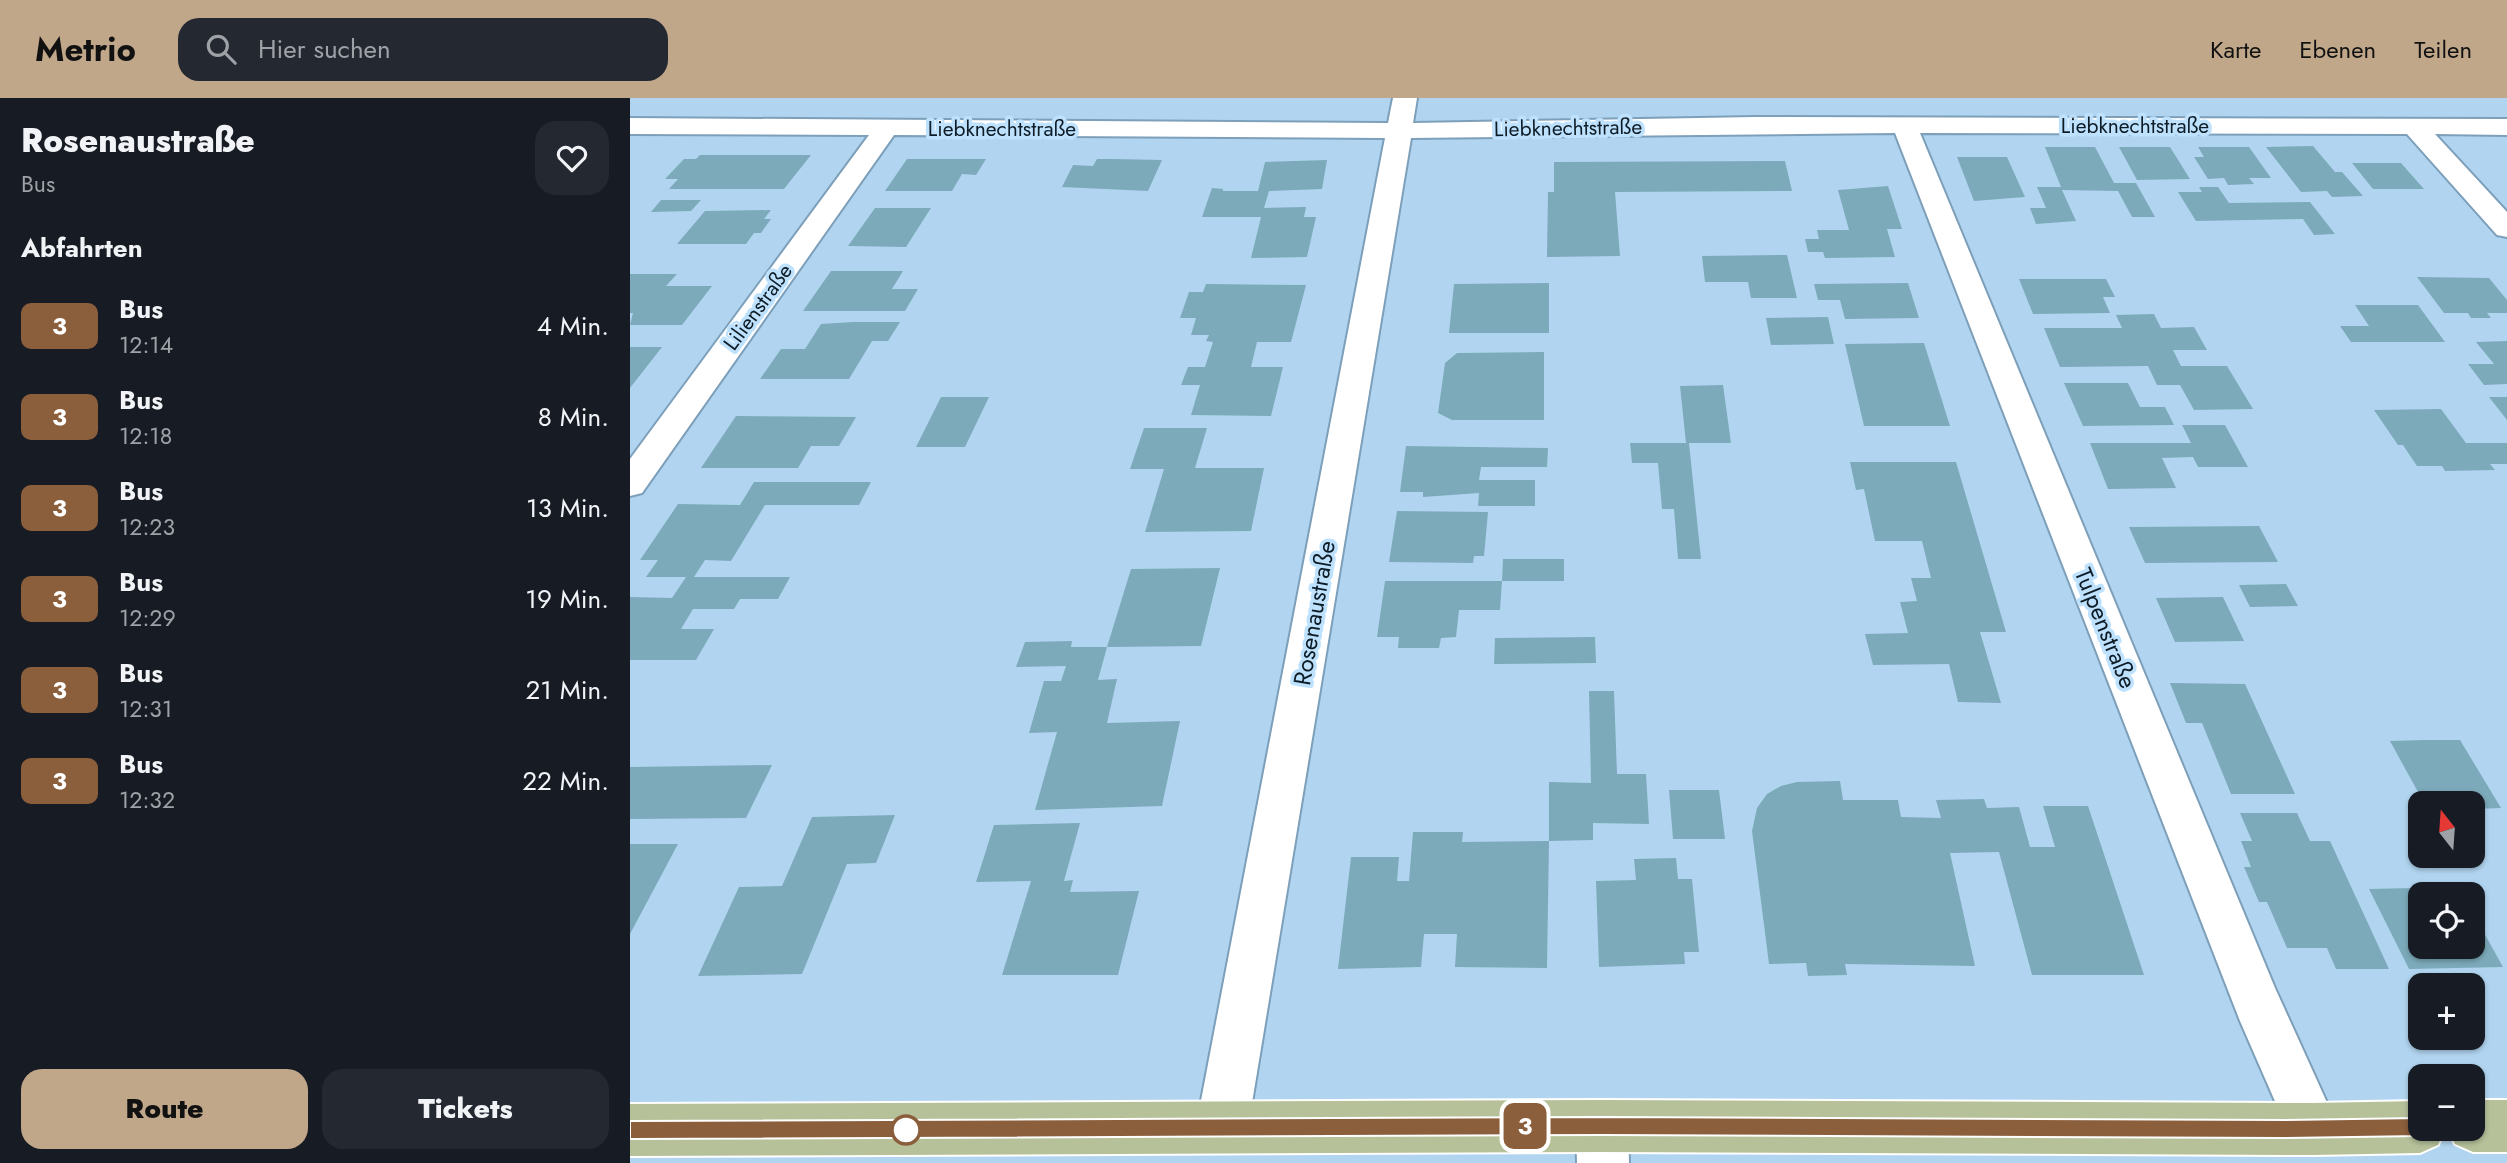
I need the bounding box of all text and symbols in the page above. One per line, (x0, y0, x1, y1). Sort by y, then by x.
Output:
search box (178, 18, 668, 81)
text: Metrio (35, 26, 136, 73)
icon: search (202, 30, 240, 68)
text: Hier suchen (258, 30, 391, 68)
text: Karte (2210, 32, 2261, 67)
text: Ebenen (2299, 32, 2376, 67)
text: Teilen (2414, 32, 2472, 67)
street label: Liebknechtstraße (2061, 111, 2209, 141)
street label: Liebknechtstraße (1494, 112, 1643, 144)
street label: Liebknechtstraße (928, 114, 1076, 144)
text: Rosenaustraße (21, 117, 255, 164)
button: heart (535, 121, 609, 195)
text: Bus (21, 167, 55, 201)
text: Abfahrten (21, 229, 143, 267)
street label: Lilienstraße (716, 257, 800, 356)
text: Bus (119, 290, 163, 328)
text: 4 Min. (537, 307, 609, 345)
text: 3 (52, 308, 67, 343)
text: 12:14 (119, 328, 173, 362)
text: Bus (119, 381, 163, 419)
text: 8 Min. (538, 398, 609, 436)
text: 3 (52, 399, 67, 434)
text: 12:18 (119, 419, 172, 453)
text: Bus (119, 472, 163, 510)
text: 13 Min. (526, 489, 609, 527)
text: 3 (52, 490, 67, 525)
text: 12:23 (119, 510, 175, 544)
street label: Rosenaustraße (1284, 538, 1344, 688)
text: Bus (119, 563, 163, 601)
street label: Tulpenstraße (2066, 563, 2146, 693)
text: 19 Min. (525, 580, 609, 618)
text: 3 (52, 581, 67, 616)
text: 12:29 (119, 601, 176, 635)
text: Bus (119, 654, 163, 692)
text: 21 Min. (525, 671, 609, 709)
text: 3 (52, 672, 67, 707)
text: 12:31 (119, 692, 172, 726)
text: Bus (119, 745, 163, 783)
text: 22 Min. (522, 762, 609, 800)
text: 3 (52, 763, 67, 798)
text: 12:32 (119, 783, 175, 817)
north arrow (2408, 791, 2485, 868)
map controls (2408, 791, 2485, 1141)
button: locate (2408, 882, 2485, 959)
button: + (2408, 973, 2485, 1050)
button: − (2408, 1064, 2485, 1141)
button: Route (21, 1069, 308, 1149)
button: Tickets (322, 1069, 609, 1149)
line badge: 3 (1502, 1103, 1548, 1149)
text: 3 (1518, 1108, 1532, 1143)
unlabelled marker (891, 1115, 921, 1145)

